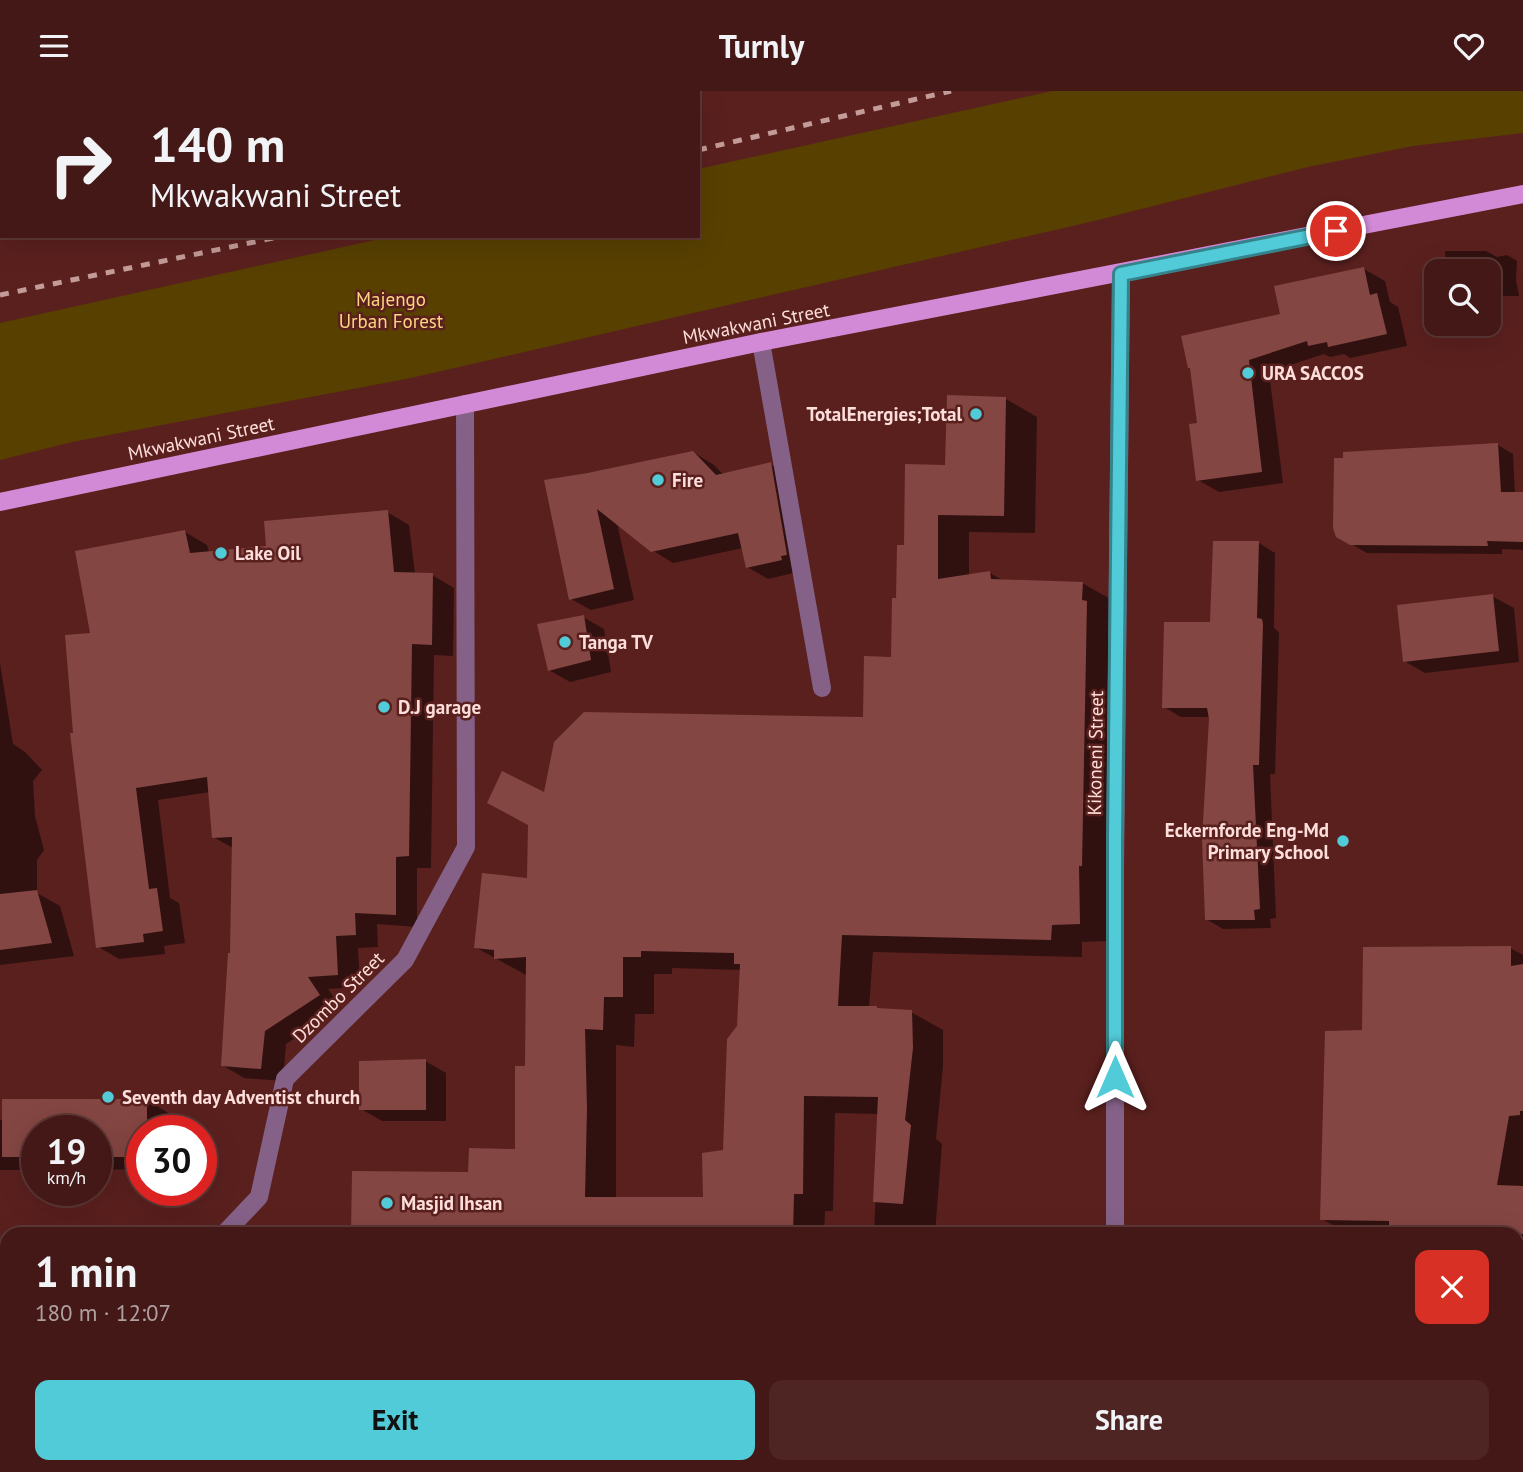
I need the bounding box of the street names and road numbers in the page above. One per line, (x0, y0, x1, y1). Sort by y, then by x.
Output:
street label: Mkwakwani Street (681, 297, 832, 349)
street label: Mkwakwani Street (126, 411, 277, 465)
street label: Kikoneni Street (1082, 690, 1108, 816)
street label: Dzombo Street (287, 946, 389, 1048)

